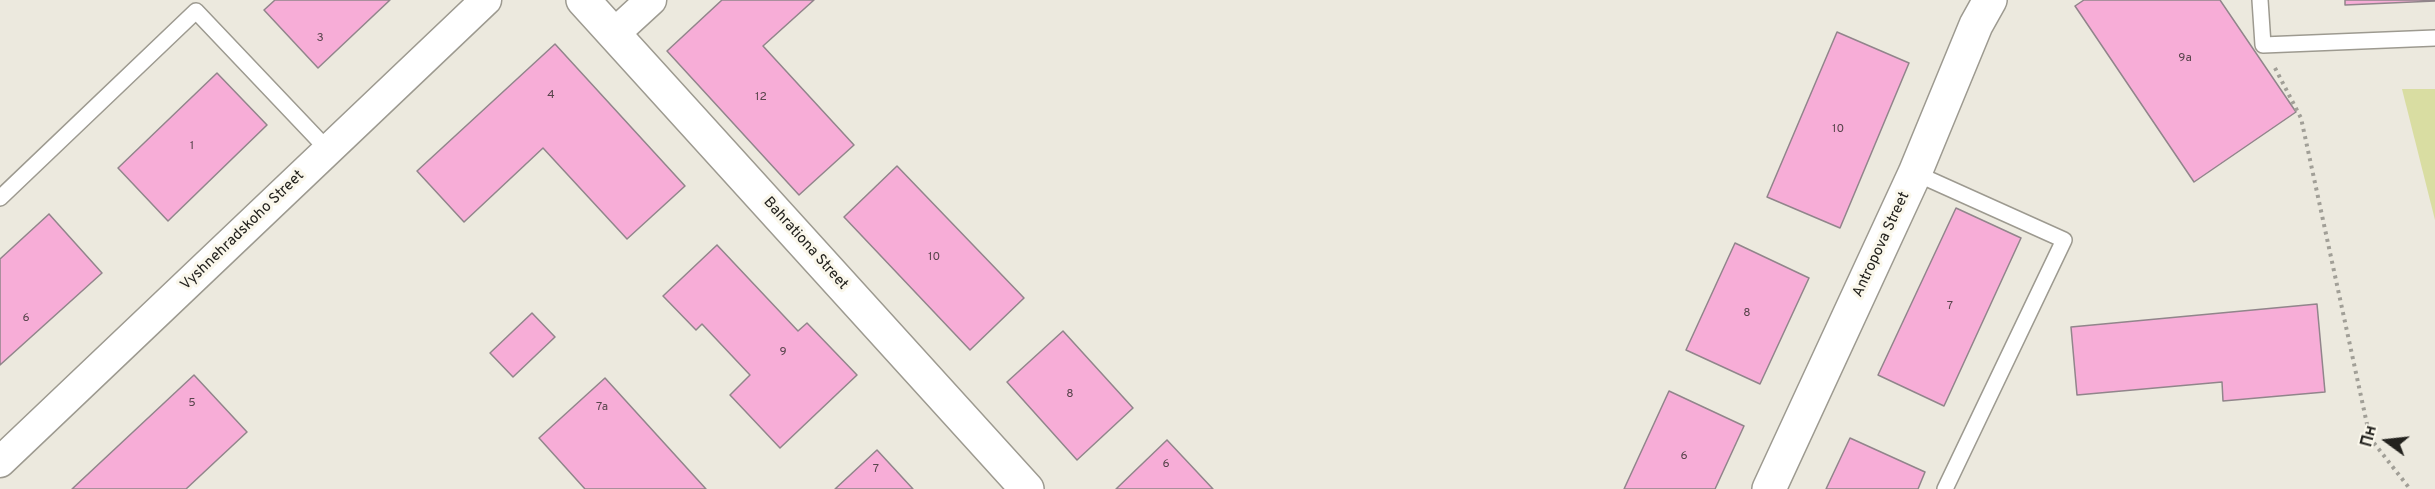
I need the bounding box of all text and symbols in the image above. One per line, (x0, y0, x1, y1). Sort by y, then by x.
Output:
house number: 3 (316, 32, 324, 46)
house number: 9а (2178, 52, 2192, 66)
house number: 4 (547, 89, 555, 103)
house number: 12 (755, 91, 767, 105)
house number: 10 (1832, 123, 1844, 137)
house number: 1 (190, 140, 194, 154)
street label: Vyshnehradskoho Street (177, 167, 309, 295)
street label: Antropova Street (1850, 189, 1914, 301)
street label: Bahrationa Street (759, 194, 851, 294)
house number: 10 (928, 251, 940, 265)
house number: 7 (1947, 300, 1953, 314)
house number: 8 (1743, 307, 1751, 321)
house number: 6 (22, 312, 30, 326)
house number: 9 (779, 346, 787, 360)
house number: 8 (1066, 388, 1074, 402)
house number: 5 (188, 397, 196, 411)
house number: 7а (596, 401, 608, 415)
north arrow (2357, 411, 2417, 471)
text: Пн (2357, 423, 2382, 449)
house number: 6 (1680, 450, 1688, 464)
house number: 6 (1162, 458, 1170, 472)
house number: 7 (873, 463, 879, 477)

